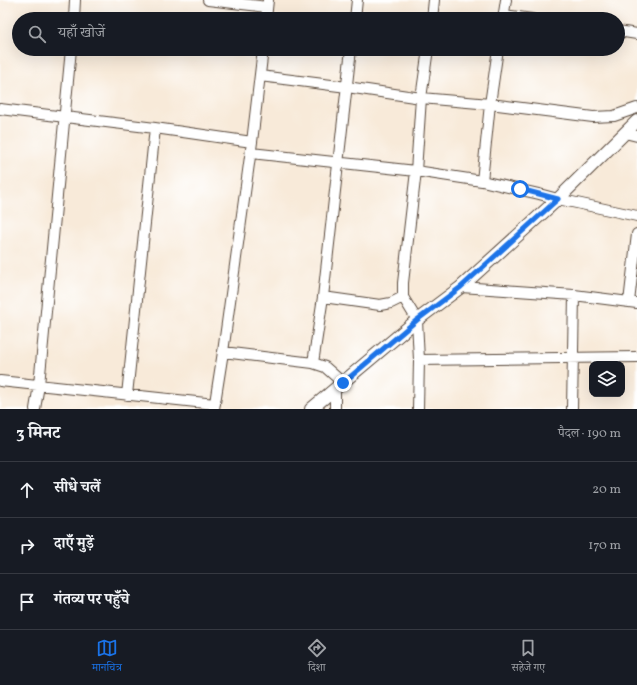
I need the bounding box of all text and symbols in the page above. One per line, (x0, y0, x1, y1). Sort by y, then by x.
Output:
search box (12, 12, 625, 56)
icon: search (26, 23, 48, 45)
text: यहाँ खोजें (58, 23, 105, 44)
route start (511, 180, 529, 198)
map controls (589, 361, 625, 397)
button: layers (589, 361, 625, 397)
route end (334, 374, 352, 392)
text: 3 मिनट (16, 422, 60, 445)
text: पैदल · 190 m (558, 425, 621, 443)
text: सीधे चलें (54, 478, 101, 499)
icon: ahead (16, 479, 38, 501)
text: 20 m (592, 481, 621, 499)
text: दाएँ मुड़ें (54, 534, 94, 555)
icon: right (16, 535, 38, 557)
text: 170 m (588, 537, 621, 555)
text: गंतव्य पर पहुँचे (54, 590, 129, 611)
icon: arrive (16, 591, 38, 613)
tab: मानचित्र (92, 637, 122, 678)
tab: दिशा (306, 637, 328, 678)
tab: सहेजे गए (512, 637, 545, 678)

